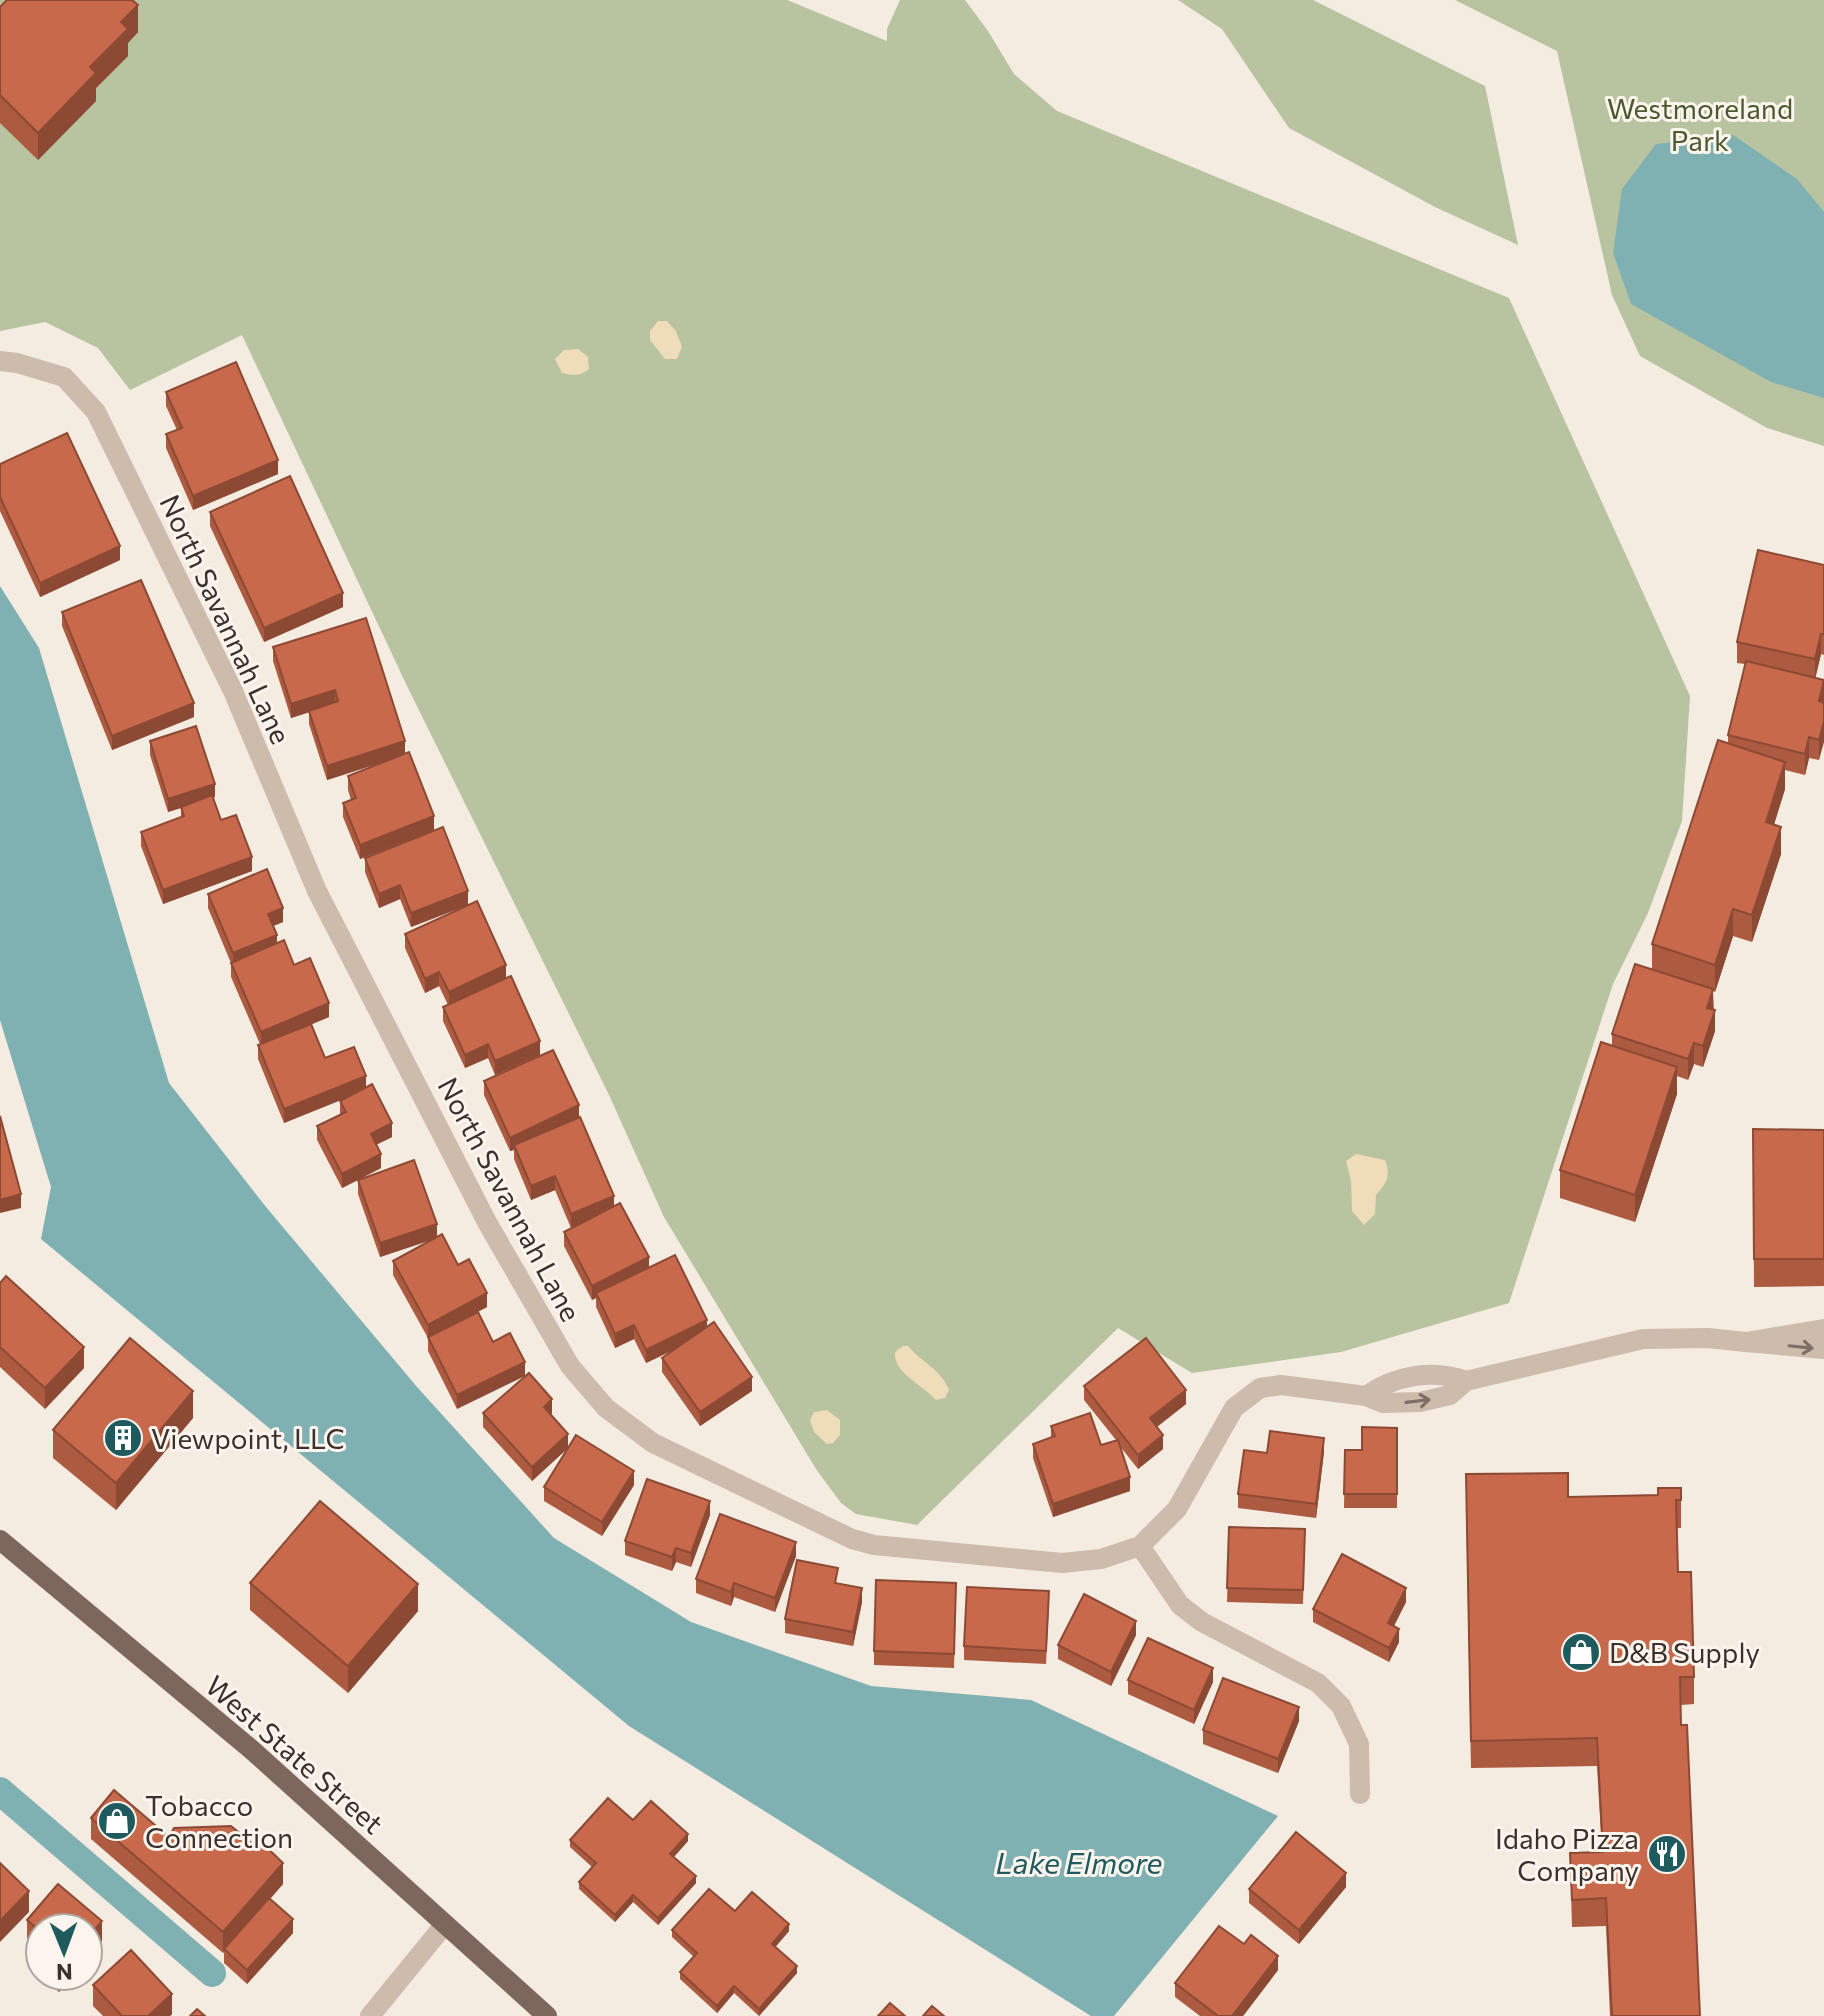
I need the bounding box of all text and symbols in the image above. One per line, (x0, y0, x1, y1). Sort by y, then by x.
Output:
park label: Westmoreland Park (1607, 91, 1793, 157)
street label: North Savannah Lane (153, 489, 299, 749)
street label: North Savannah Lane (431, 1071, 589, 1327)
one-way arrow (1787, 1340, 1814, 1355)
one-way arrow (1404, 1394, 1431, 1409)
building icon: Viewpoint, LLC (102, 1417, 144, 1459)
place label: Viewpoint, LLC (151, 1421, 345, 1455)
shop icon: D&B Supply (1560, 1631, 1602, 1673)
place label: D&B Supply (1609, 1635, 1760, 1669)
street label: West State Street (199, 1668, 391, 1840)
place label: Tobacco Connection (145, 1788, 293, 1854)
shop icon: Tobacco Connection (96, 1800, 138, 1842)
place label: Idaho Pizza Company (1495, 1821, 1639, 1887)
restaurant icon: Idaho Pizza Company (1646, 1833, 1688, 1875)
water label: Lake Elmore (996, 1843, 1163, 1880)
north arrow (24, 1912, 104, 1992)
text: N (56, 1959, 73, 1986)

